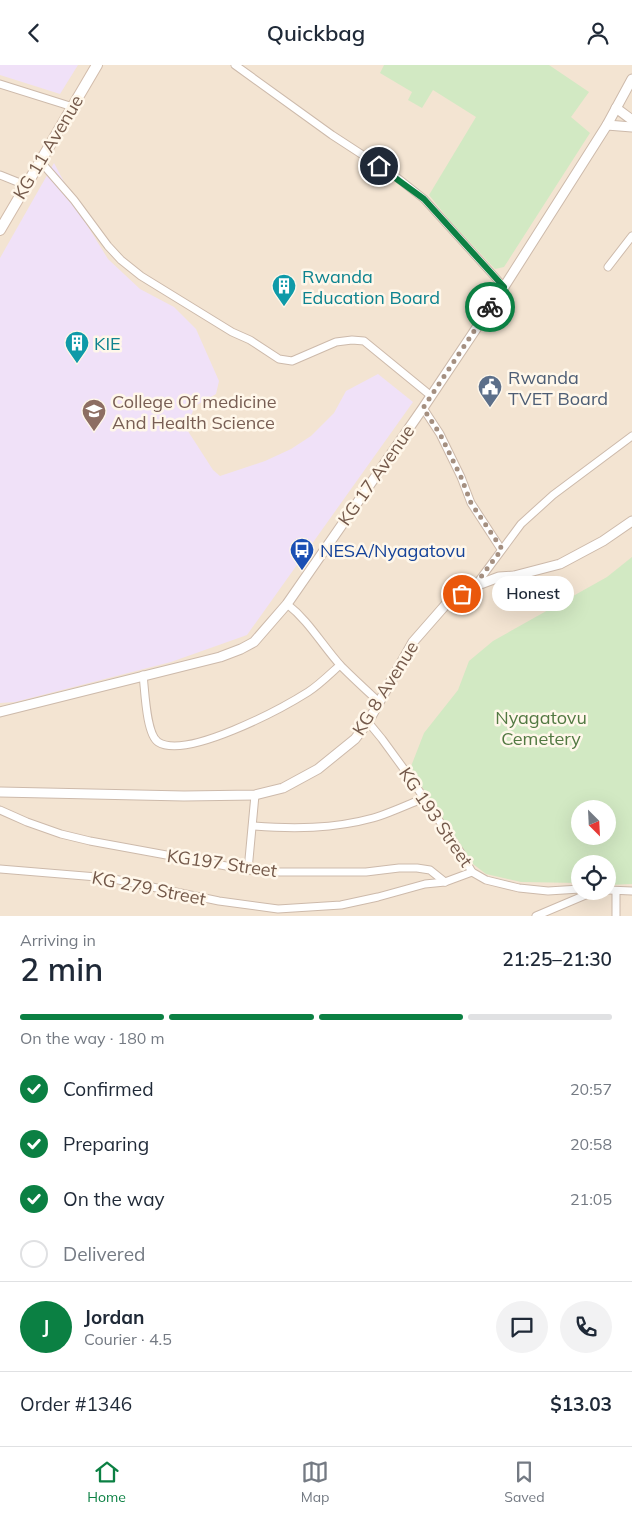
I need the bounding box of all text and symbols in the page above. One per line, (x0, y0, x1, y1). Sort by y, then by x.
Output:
icon: back (20, 19, 48, 47)
text: Quickbag (267, 19, 365, 47)
icon: person (584, 19, 612, 47)
street label: KG 11 Avenue (8, 91, 88, 203)
pin (358, 145, 400, 187)
icon: home (365, 152, 393, 180)
place label: Rwanda Education Board (302, 265, 440, 309)
building icon: Rwanda Education Board (271, 273, 297, 307)
courier (465, 282, 515, 332)
icon: bike (476, 293, 504, 321)
building icon: KIE (64, 330, 90, 364)
place label: KIE (94, 332, 121, 355)
place label: Rwanda TVET Board (508, 366, 608, 410)
public building icon: Rwanda TVET Board (477, 374, 503, 408)
place label: College Of medicine And Health Science (112, 390, 277, 434)
school or university icon: College Of medicine And Health Science (81, 398, 107, 432)
street label: KG 17 Avenue (333, 420, 419, 530)
bus stop icon: NESA/Nyagatovu (289, 537, 315, 571)
place label: NESA/Nyagatovu (320, 539, 466, 562)
pin (441, 573, 483, 615)
callout: Honest (492, 577, 574, 611)
icon: bag (448, 580, 476, 608)
text: Honest (506, 583, 560, 603)
street label: KG 8 Avenue (347, 637, 423, 739)
park label: Nyagatovu Cemetery (495, 706, 587, 750)
street label: KG 193 Street (394, 763, 478, 871)
north arrow (571, 800, 616, 845)
map controls (571, 800, 616, 900)
street label: KG197 Street (165, 844, 279, 882)
button: locate (571, 855, 616, 900)
street label: KG 279 Street (90, 866, 208, 910)
text: Arriving in (20, 930, 96, 950)
text: 21:25–21:30 (502, 947, 612, 971)
text: 2 min (20, 949, 103, 989)
text: On the way · 180 m (20, 1028, 165, 1048)
icon: check (20, 1075, 48, 1103)
text: Confirmed (63, 1077, 154, 1101)
text: 20:57 (570, 1079, 612, 1099)
icon: check (20, 1130, 48, 1158)
text: Preparing (63, 1132, 149, 1156)
text: 20:58 (570, 1134, 612, 1154)
icon: check (20, 1185, 48, 1213)
text: On the way (63, 1187, 165, 1211)
text: 21:05 (570, 1189, 612, 1209)
text: Delivered (63, 1242, 145, 1266)
button: chat (496, 1301, 548, 1353)
button: phone (560, 1301, 612, 1353)
text: Jordan (84, 1305, 144, 1329)
text: J (43, 1315, 49, 1339)
text: Courier · 4.5 (84, 1329, 172, 1349)
text: Order #1346 (20, 1392, 132, 1416)
text: $13.03 (550, 1392, 612, 1416)
tab: Home (87, 1458, 126, 1506)
tab: Map (301, 1458, 330, 1506)
tab: Saved (504, 1458, 545, 1506)

